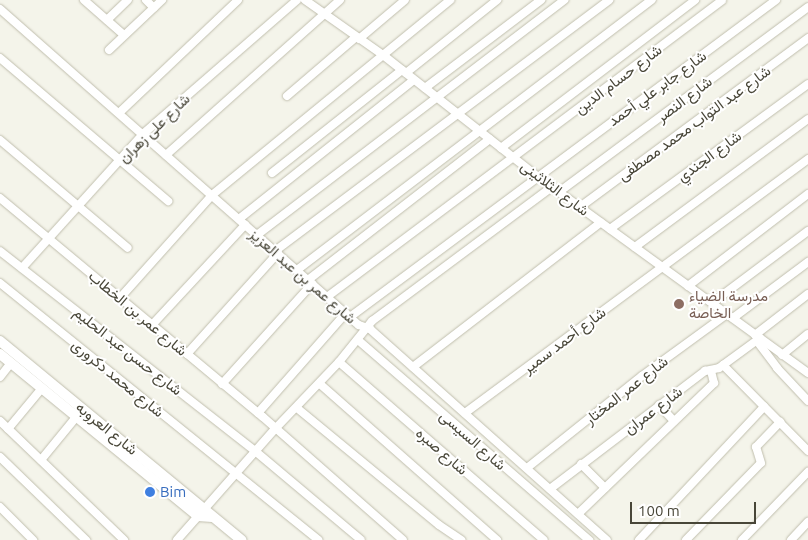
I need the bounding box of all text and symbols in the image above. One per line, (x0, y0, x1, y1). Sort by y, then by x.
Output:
street label: شارع حسام الدين (571, 40, 665, 118)
street label: شارع جابر علي أحمد (604, 46, 710, 130)
street label: شارع عبد التواب محمد مصطفى (614, 62, 774, 184)
street label: شارع النصر (653, 72, 715, 126)
street label: شارع على زهران (115, 90, 193, 166)
street label: شارع الجندي (673, 127, 745, 185)
street label: شارع الثلاثينى (517, 156, 593, 220)
street label: شارع عمر بن عبد العزيز (246, 225, 360, 327)
street label: شارع عمر بن الخطاب (85, 267, 191, 359)
place label: مدرسة الضياء الخاصة (689, 286, 768, 321)
marker: مدرسة الضياء الخاصة (673, 298, 685, 310)
street label: شارع حسن عبد الحليم (70, 303, 186, 399)
street label: شارع أحمد سمير (519, 303, 609, 377)
street label: شارع محمد دكرورى (68, 335, 168, 421)
street label: شارع عمر المختار (581, 352, 671, 428)
street label: شارع عمران (620, 382, 686, 438)
street label: شارع العروبه (72, 398, 142, 458)
street label: شارع السيسى (436, 406, 510, 474)
street label: شارع صبره (412, 424, 472, 478)
place label: Bim (160, 483, 186, 501)
marker: Bim (144, 486, 156, 498)
scale bar (633, 492, 759, 524)
text: 100 m (638, 502, 680, 519)

